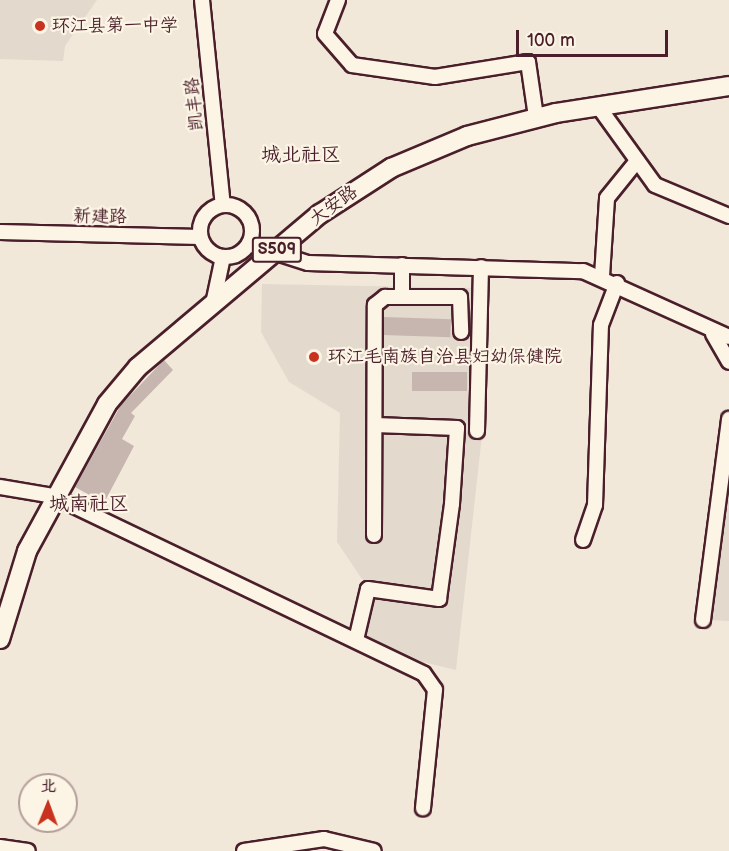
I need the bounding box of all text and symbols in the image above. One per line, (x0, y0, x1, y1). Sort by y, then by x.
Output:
place label: 环江县第一中学 (52, 15, 178, 37)
scale bar (519, 18, 670, 56)
marker: 环江县第一中学 (33, 19, 47, 33)
text: 100 m (527, 30, 575, 51)
street label: 凯丰路 (181, 76, 209, 132)
district label: 城北社区 (261, 143, 341, 167)
street label: 大安路 (306, 181, 362, 231)
street label: 新建路 (73, 206, 127, 228)
road number: S509 (252, 237, 302, 263)
place label: 环江毛南族自治县妇幼保健院 (328, 346, 562, 368)
marker: 环江毛南族自治县妇幼保健院 (305, 348, 323, 366)
district label: 城南社区 (49, 492, 129, 516)
north arrow (18, 773, 78, 833)
text: 北 (40, 777, 56, 796)

